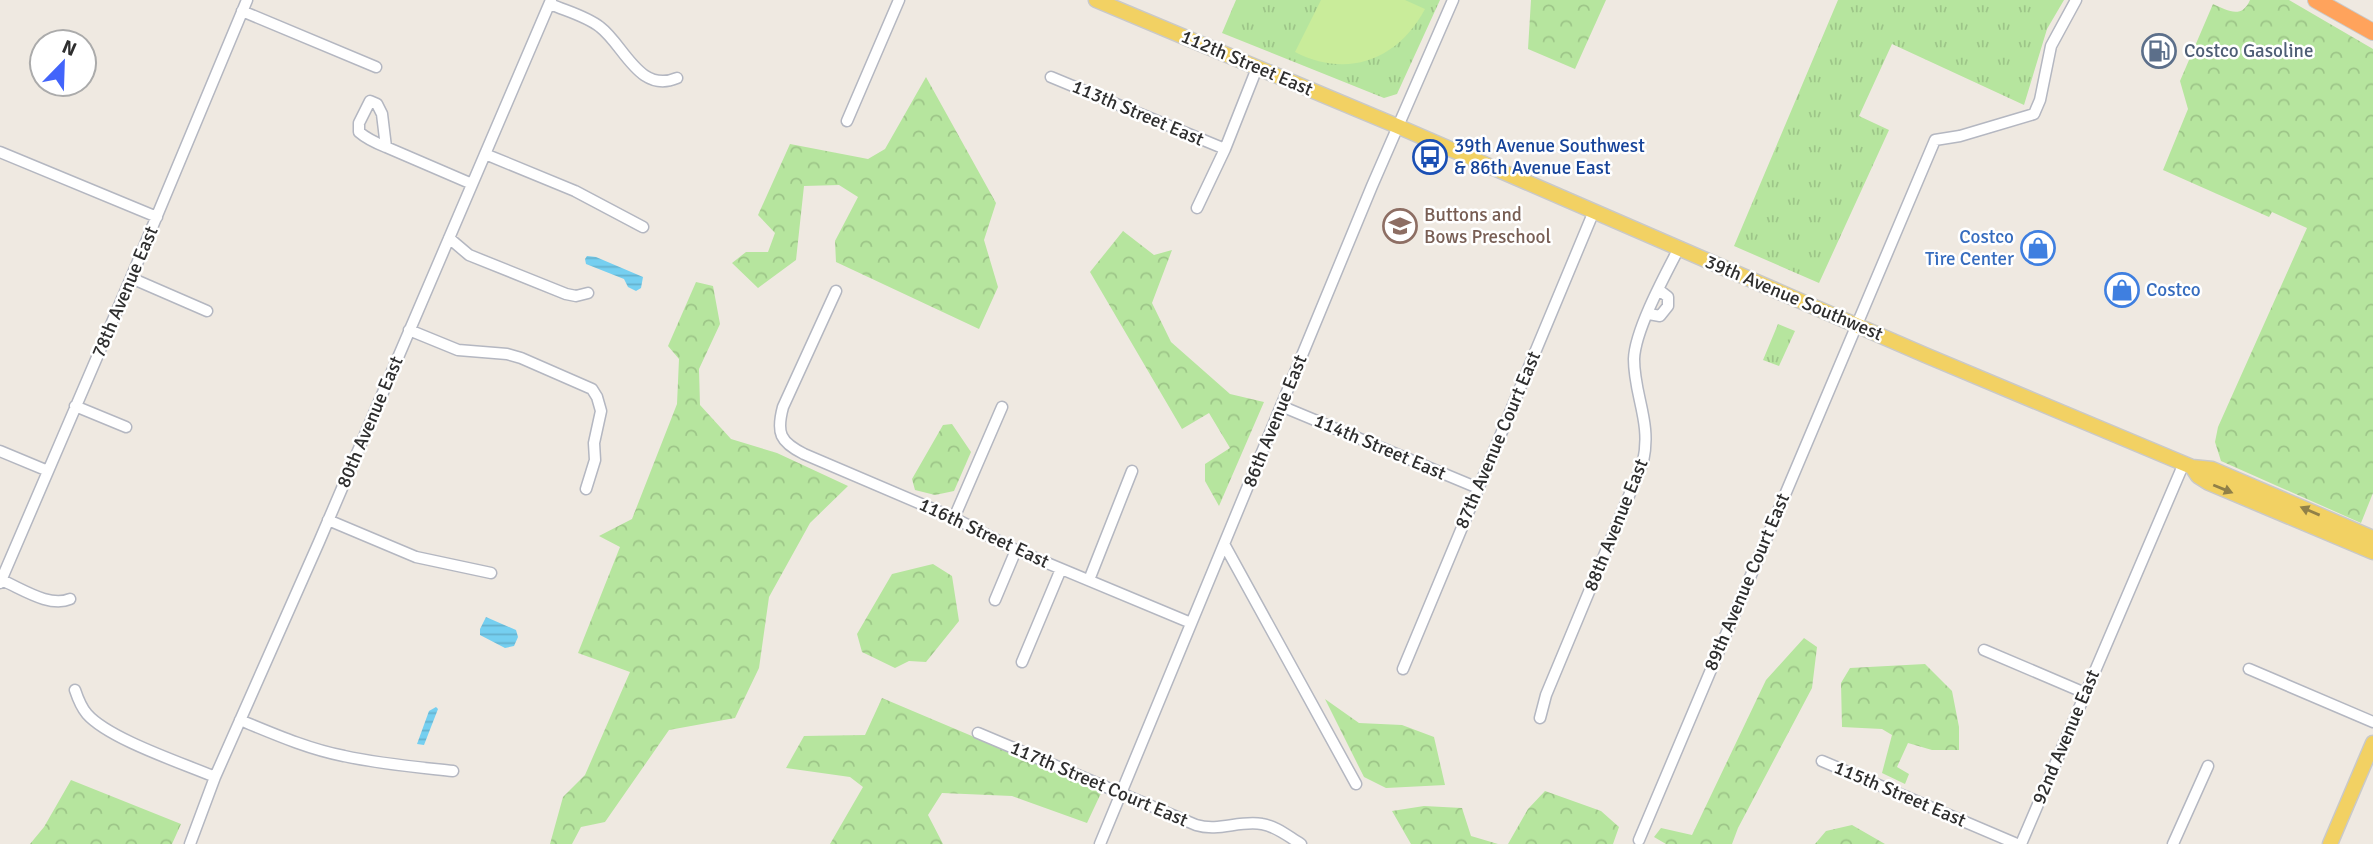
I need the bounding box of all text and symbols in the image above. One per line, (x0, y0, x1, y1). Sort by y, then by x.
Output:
street label: 112th Street East (1177, 24, 1317, 102)
north arrow (28, 28, 98, 98)
fuel station icon: Costco Gasoline (2140, 32, 2178, 70)
text: N (58, 35, 80, 62)
place label: Costco Gasoline (2184, 39, 2313, 63)
street label: 113th Street East (1068, 74, 1208, 152)
place label: 39th Avenue Southwest & 86th Avenue East (1454, 134, 1645, 180)
bus stop icon: 39th Avenue Southwest & 86th Avenue East (1411, 138, 1449, 176)
place label: Buttons and Bows Preschool (1424, 203, 1551, 249)
school or university icon: Buttons and Bows Preschool (1381, 207, 1419, 245)
street label: 78th Avenue East (86, 222, 164, 361)
place label: Costco Tire Center (1925, 225, 2014, 271)
shop icon: Costco Tire Center (2019, 229, 2057, 267)
street label: 39th Avenue Southwest (1701, 250, 1887, 346)
shop icon: Costco (2103, 271, 2141, 309)
place label: Costco (2146, 278, 2201, 302)
street label: 87th Avenue Court East (1450, 347, 1546, 532)
street label: 86th Avenue East (1238, 351, 1313, 491)
street label: 80th Avenue East (331, 352, 409, 491)
street label: 114th Street East (1310, 408, 1450, 486)
street label: 88th Avenue East (1579, 455, 1654, 595)
one-way arrow (2213, 484, 2234, 495)
street label: 89th Avenue Court East (1699, 489, 1795, 674)
street label: 116th Street East (915, 492, 1053, 574)
one-way arrow (2300, 505, 2321, 516)
street label: 92nd Avenue East (2027, 666, 2105, 808)
street label: 117th Street Court East (1007, 736, 1192, 832)
street label: 115th Street East (1830, 755, 1970, 833)

